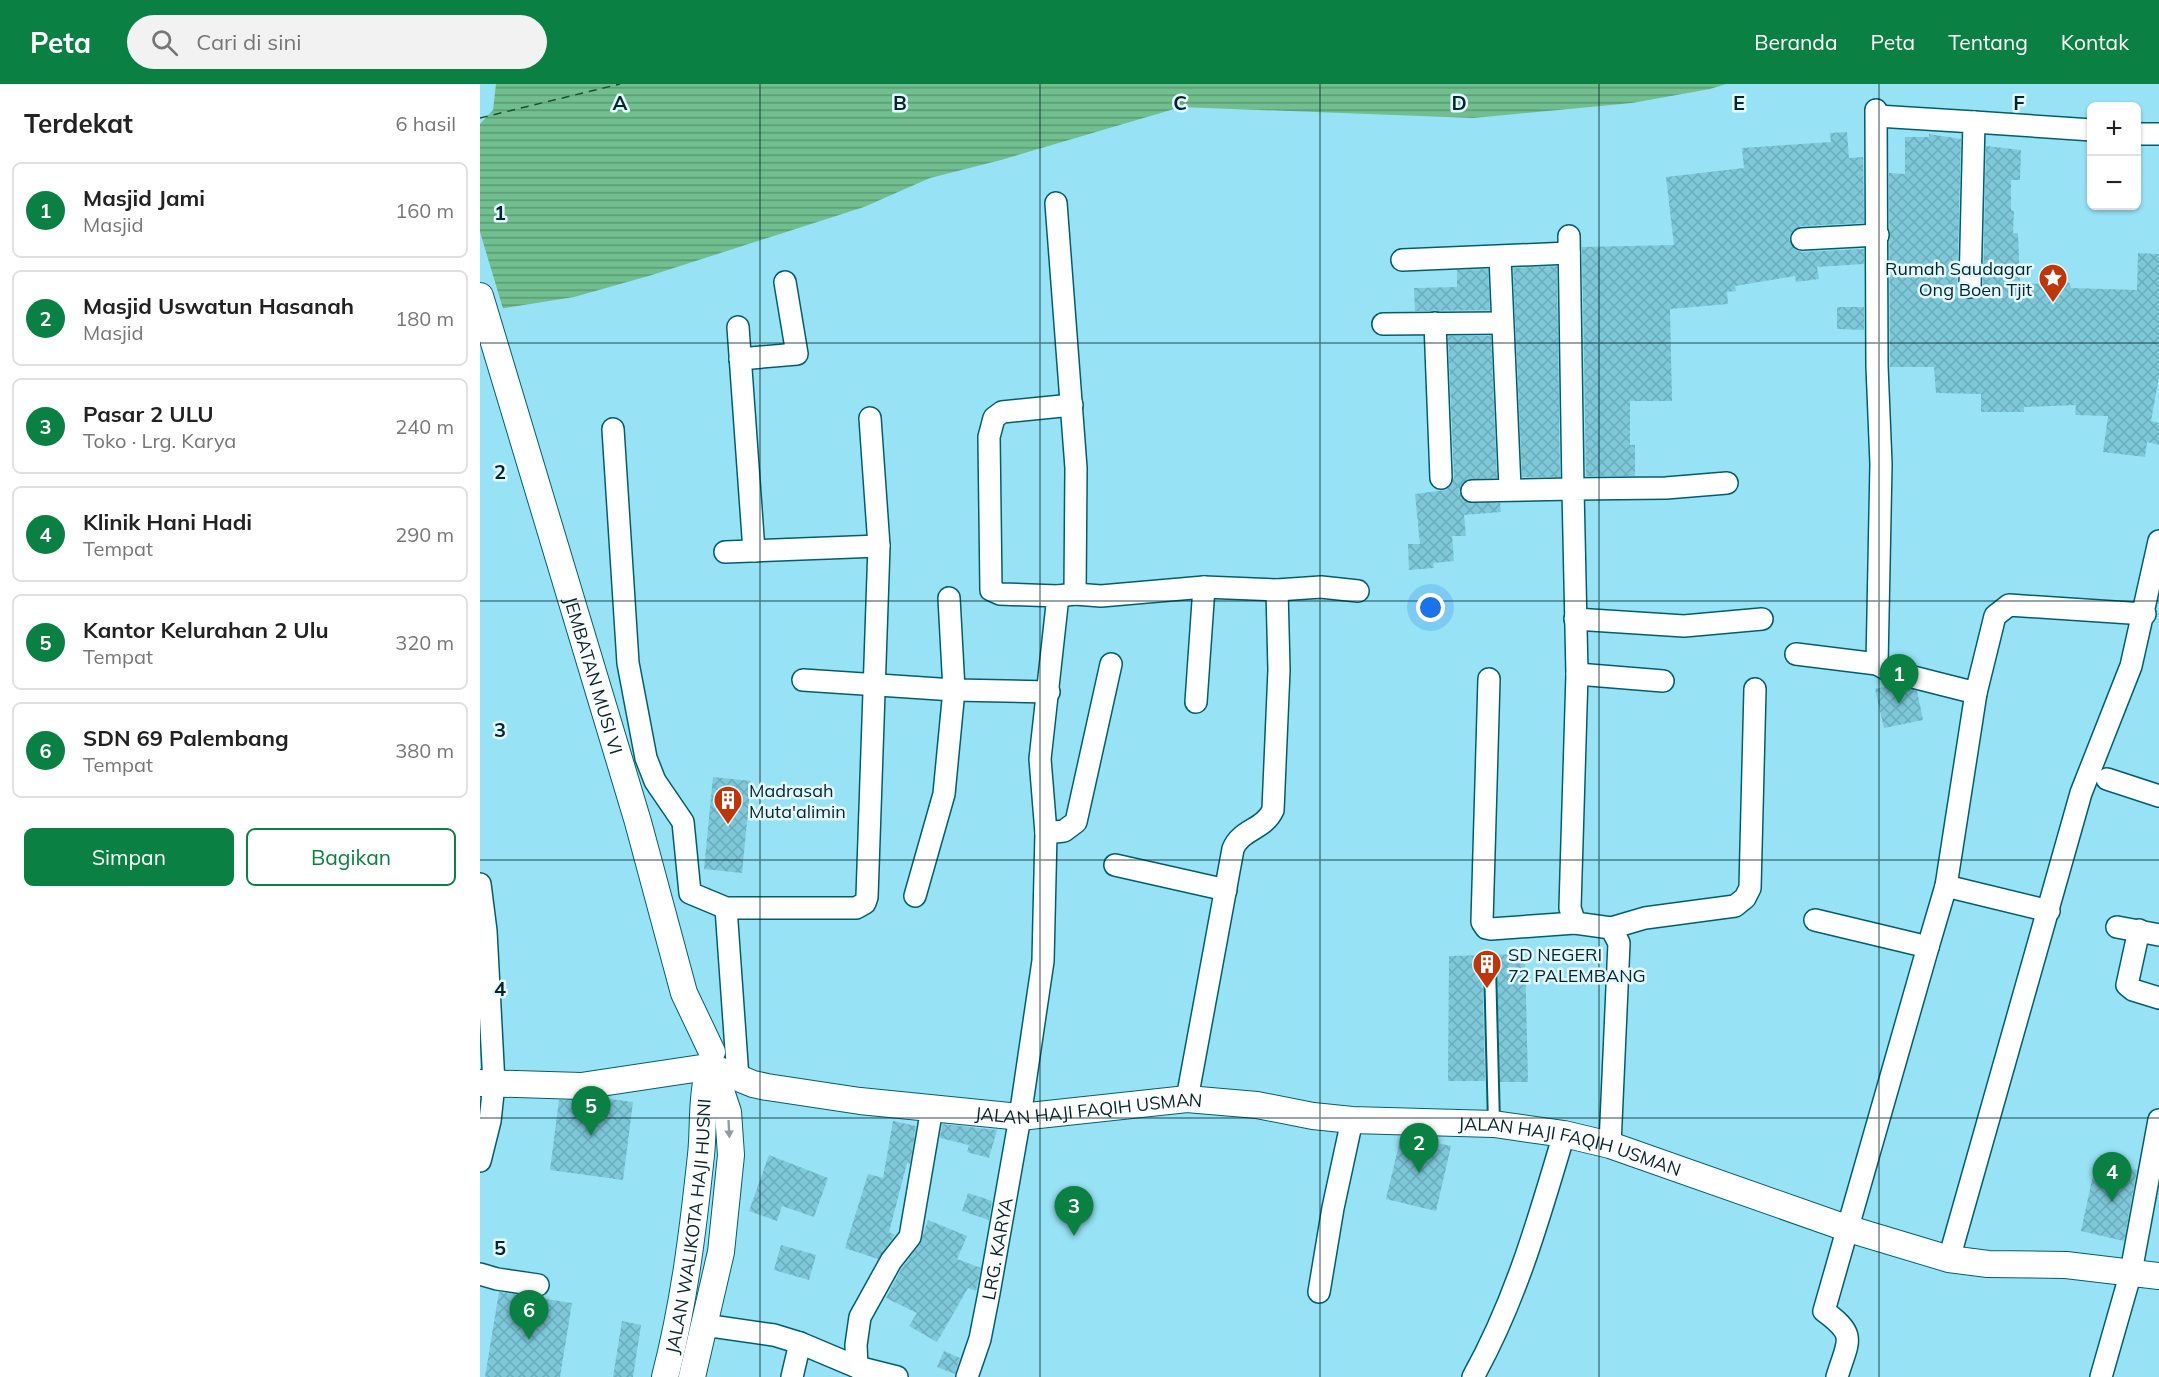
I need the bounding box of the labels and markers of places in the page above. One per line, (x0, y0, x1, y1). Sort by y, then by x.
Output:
place label: Rumah Saudagar Ong Boen Tjit (1885, 257, 2032, 301)
place icon: Rumah Saudagar Ong Boen Tjit (2037, 262, 2069, 304)
pin: 1 (1880, 654, 1918, 704)
place label: Madrasah Muta'alimin (749, 779, 846, 823)
building icon: Madrasah Muta'alimin (712, 784, 744, 826)
place label: SD NEGERI 72 PALEMBANG (1508, 943, 1646, 987)
building icon: SD NEGERI 72 PALEMBANG (1471, 948, 1503, 990)
pin: 5 (572, 1086, 610, 1136)
pin: 2 (1400, 1124, 1438, 1173)
pin: 4 (2092, 1152, 2132, 1202)
pin: 3 (1054, 1186, 1094, 1236)
pin: 6 (509, 1290, 548, 1340)

